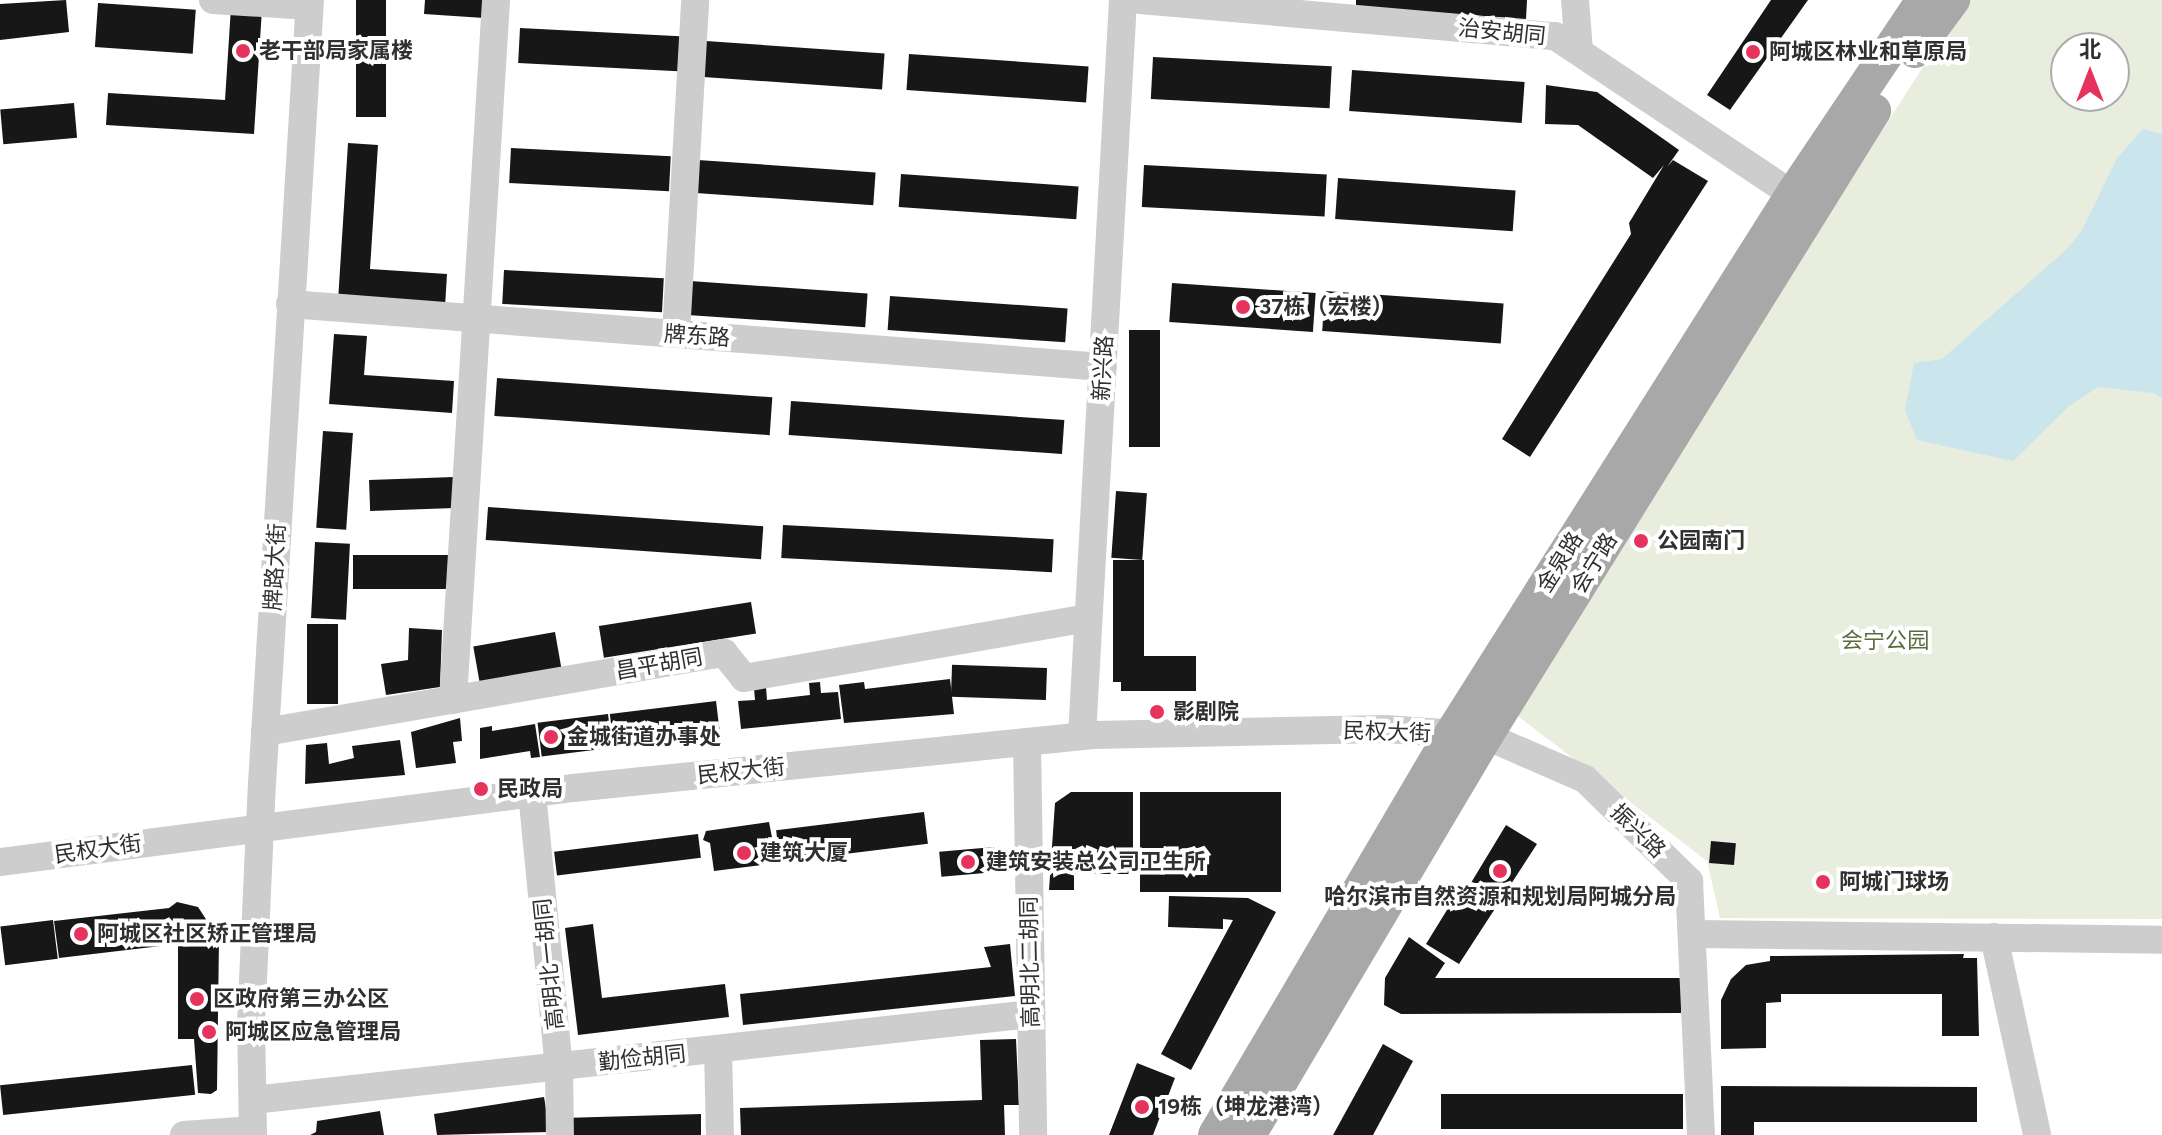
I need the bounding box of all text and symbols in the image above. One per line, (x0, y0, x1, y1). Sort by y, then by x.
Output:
street label: 治安胡同 (1457, 14, 1547, 50)
north arrow (2050, 32, 2130, 112)
text: 北 (2079, 36, 2101, 63)
place label: 老干部局家属楼 (259, 38, 413, 64)
place label: 阿城区林业和草原局 (1769, 39, 1967, 65)
marker: 老干部局家属楼 (234, 42, 252, 60)
marker: 阿城区林业和草原局 (1744, 43, 1762, 61)
place label: 37栋（宏楼） (1259, 294, 1393, 320)
marker: 37栋（宏楼） (1234, 298, 1252, 316)
street label: 牌东路 (663, 321, 731, 351)
street label: 新兴路 (1088, 334, 1118, 402)
street label: 牌路大街 (260, 522, 290, 612)
street label: 金泉路 (1531, 527, 1589, 597)
street label: 会宁路 (1565, 528, 1623, 598)
place label: 公园南门 (1657, 528, 1745, 554)
marker: 公园南门 (1632, 532, 1650, 550)
park label: 会宁公园 (1841, 628, 1929, 654)
street label: 昌平胡同 (613, 643, 705, 685)
place label: 影剧院 (1173, 699, 1239, 725)
marker: 影剧院 (1148, 703, 1166, 721)
street label: 民权大街 (1343, 717, 1431, 747)
place label: 金城街道办事处 (567, 724, 721, 750)
marker: 金城街道办事处 (542, 728, 560, 746)
street label: 民权大街 (696, 753, 786, 789)
place label: 民政局 (497, 776, 563, 802)
marker: 民政局 (472, 780, 490, 798)
street label: 振兴路 (1605, 799, 1671, 863)
street label: 民权大街 (53, 830, 143, 868)
place label: 建筑大厦 (760, 840, 848, 866)
marker: 建筑大厦 (735, 844, 753, 862)
place label: 建筑安装总公司卫生所 (986, 849, 1206, 875)
marker: 建筑安装总公司卫生所 (957, 851, 979, 873)
marker: 哈尔滨市自然资源和规划局阿城分局 (1491, 862, 1509, 880)
place label: 阿城门球场 (1839, 869, 1949, 895)
marker: 阿城门球场 (1814, 873, 1832, 891)
place label: 哈尔滨市自然资源和规划局阿城分局 (1324, 884, 1676, 910)
street label: 高明北二胡同 (1016, 896, 1044, 1028)
street label: 高明北一胡同 (529, 897, 569, 1031)
place label: 阿城区社区矫正管理局 (97, 921, 317, 947)
marker: 阿城区社区矫正管理局 (72, 925, 90, 943)
place label: 区政府第三办公区 (213, 986, 389, 1012)
marker: 区政府第三办公区 (188, 990, 206, 1008)
place label: 阿城区应急管理局 (225, 1019, 401, 1045)
marker: 阿城区应急管理局 (200, 1023, 218, 1041)
street label: 勤俭胡同 (597, 1040, 687, 1076)
place label: 19栋（坤龙港湾） (1158, 1094, 1334, 1120)
marker: 19栋（坤龙港湾） (1133, 1098, 1151, 1116)

